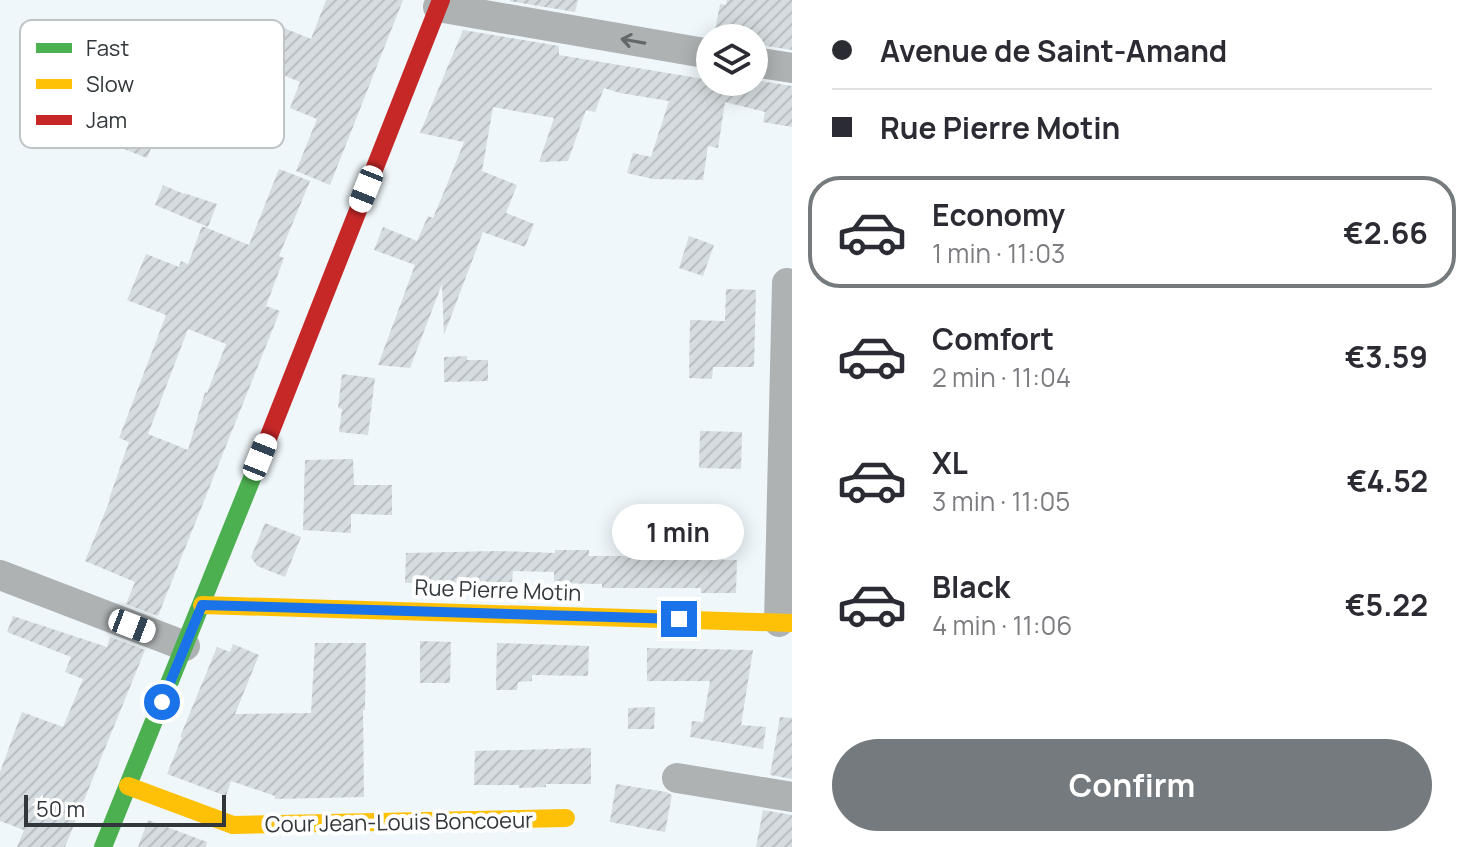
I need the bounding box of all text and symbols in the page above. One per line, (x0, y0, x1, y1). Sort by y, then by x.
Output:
legend (20, 20, 284, 148)
map controls (696, 24, 768, 96)
button: layers (696, 24, 768, 96)
text: Avenue de Saint-Amand (880, 30, 1227, 71)
one-way arrow (621, 32, 646, 47)
text: Fast (86, 33, 129, 63)
text: Slow (86, 69, 134, 99)
text: Jam (86, 105, 127, 135)
text: Rue Pierre Motin (880, 107, 1120, 148)
car (346, 162, 386, 216)
text: Economy (932, 194, 1065, 235)
icon: car (836, 196, 908, 268)
text: €2.66 (1343, 212, 1428, 253)
text: 1 min · 11:03 (932, 235, 1065, 271)
text: Comfort (932, 318, 1054, 359)
icon: car (836, 320, 908, 392)
text: €3.59 (1345, 336, 1428, 377)
text: 2 min · 11:04 (932, 359, 1071, 395)
car (240, 430, 280, 484)
text: XL (932, 442, 968, 483)
icon: car (836, 444, 908, 516)
text: €4.52 (1347, 460, 1428, 501)
text: 3 min · 11:05 (932, 483, 1070, 519)
callout: 1 min (613, 503, 745, 559)
text: 1 min (646, 514, 710, 550)
text: Black (932, 566, 1010, 607)
icon: car (836, 568, 908, 640)
street label: Rue Pierre Motin (414, 572, 582, 608)
text: €5.22 (1345, 584, 1428, 625)
route end (661, 601, 697, 637)
car (105, 606, 159, 646)
text: 4 min · 11:06 (932, 607, 1072, 643)
route start (144, 684, 180, 720)
button: Confirm (832, 739, 1432, 831)
scale bar (24, 791, 226, 827)
text: 50 m (36, 794, 85, 824)
street label: Cour Jean-Louis Boncoeur (265, 805, 533, 839)

